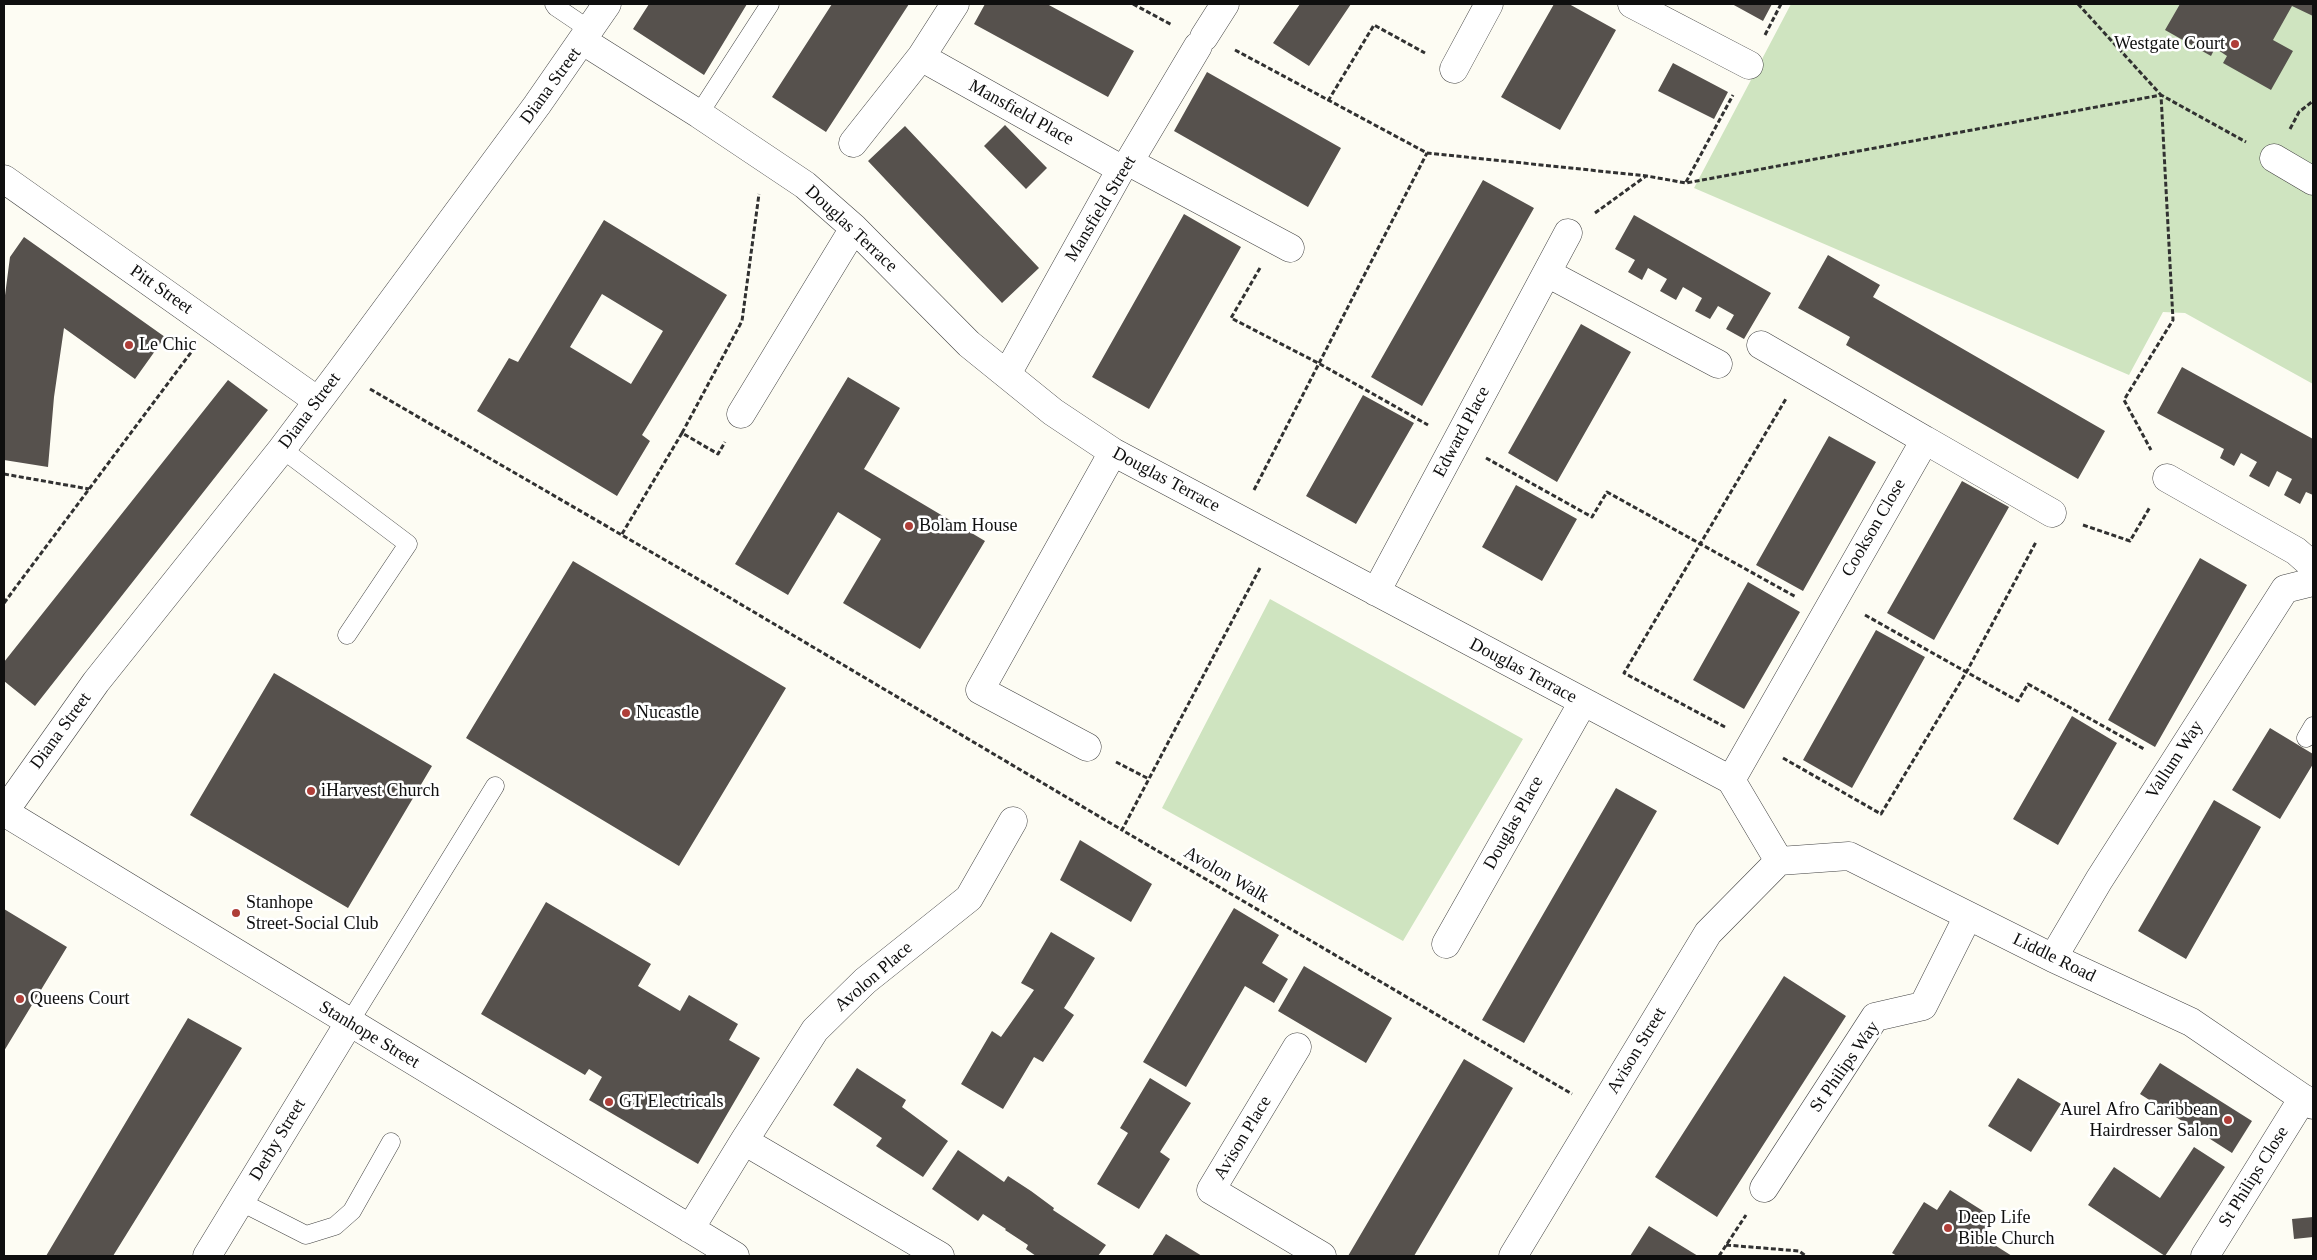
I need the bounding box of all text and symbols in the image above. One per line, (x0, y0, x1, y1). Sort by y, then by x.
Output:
place label: Westgate Court (2114, 33, 2225, 55)
marker: Westgate Court (2229, 38, 2241, 50)
street label: Diana Street (516, 43, 586, 129)
street label: Mansfield Place (965, 75, 1077, 151)
street label: Mansfield Street (1061, 152, 1141, 266)
street label: Douglas Terrace (800, 181, 902, 277)
street label: Pitt Street (126, 261, 196, 319)
place label: Le Chic (139, 334, 196, 356)
marker: Le Chic (123, 339, 135, 351)
street label: Diana Street (274, 369, 346, 453)
street label: Edward Place (1429, 383, 1495, 481)
street label: Douglas Terrace (1109, 443, 1223, 517)
street label: Cookson Close (1837, 475, 1911, 581)
place label: Bolam House (919, 515, 1017, 537)
marker: Bolam House (903, 520, 915, 532)
street label: Douglas Terrace (1466, 634, 1580, 708)
street label: Diana Street (26, 688, 96, 774)
place label: Nucastle (636, 702, 699, 724)
marker: Nucastle (620, 707, 632, 719)
street label: Vallum Way (2142, 717, 2208, 803)
street label: Douglas Place (1479, 773, 1549, 873)
place label: iHarvest Church (321, 780, 439, 802)
marker: iHarvest Church (305, 785, 317, 797)
street label: Avolon Walk (1180, 842, 1272, 908)
place label: Stanhope Street-Social Club (246, 892, 378, 934)
marker: Stanhope Street-Social Club (230, 907, 242, 919)
street label: Liddle Road (2009, 929, 2099, 987)
street label: Avolon Place (831, 937, 917, 1017)
place label: Queens Court (30, 988, 129, 1010)
marker: Queens Court (14, 993, 26, 1005)
street label: Stanhope Street (315, 997, 423, 1073)
street label: Avison Street (1603, 1004, 1671, 1098)
street label: St Philips Way (1806, 1017, 1884, 1117)
place label: GT Electricals (619, 1091, 723, 1113)
street label: Avison Place (1209, 1092, 1277, 1184)
street label: Derby Street (245, 1095, 311, 1185)
marker: GT Electricals (603, 1096, 615, 1108)
place label: Aurel Afro Caribbean Hairdresser Salon (2060, 1099, 2218, 1142)
marker: Aurel Afro Caribbean Hairdresser Salon (2222, 1114, 2234, 1126)
street label: St Philips Close (2214, 1123, 2294, 1231)
place label: Deep Life Bible Church (1958, 1207, 2054, 1250)
marker: Deep Life Bible Church (1942, 1222, 1954, 1234)

